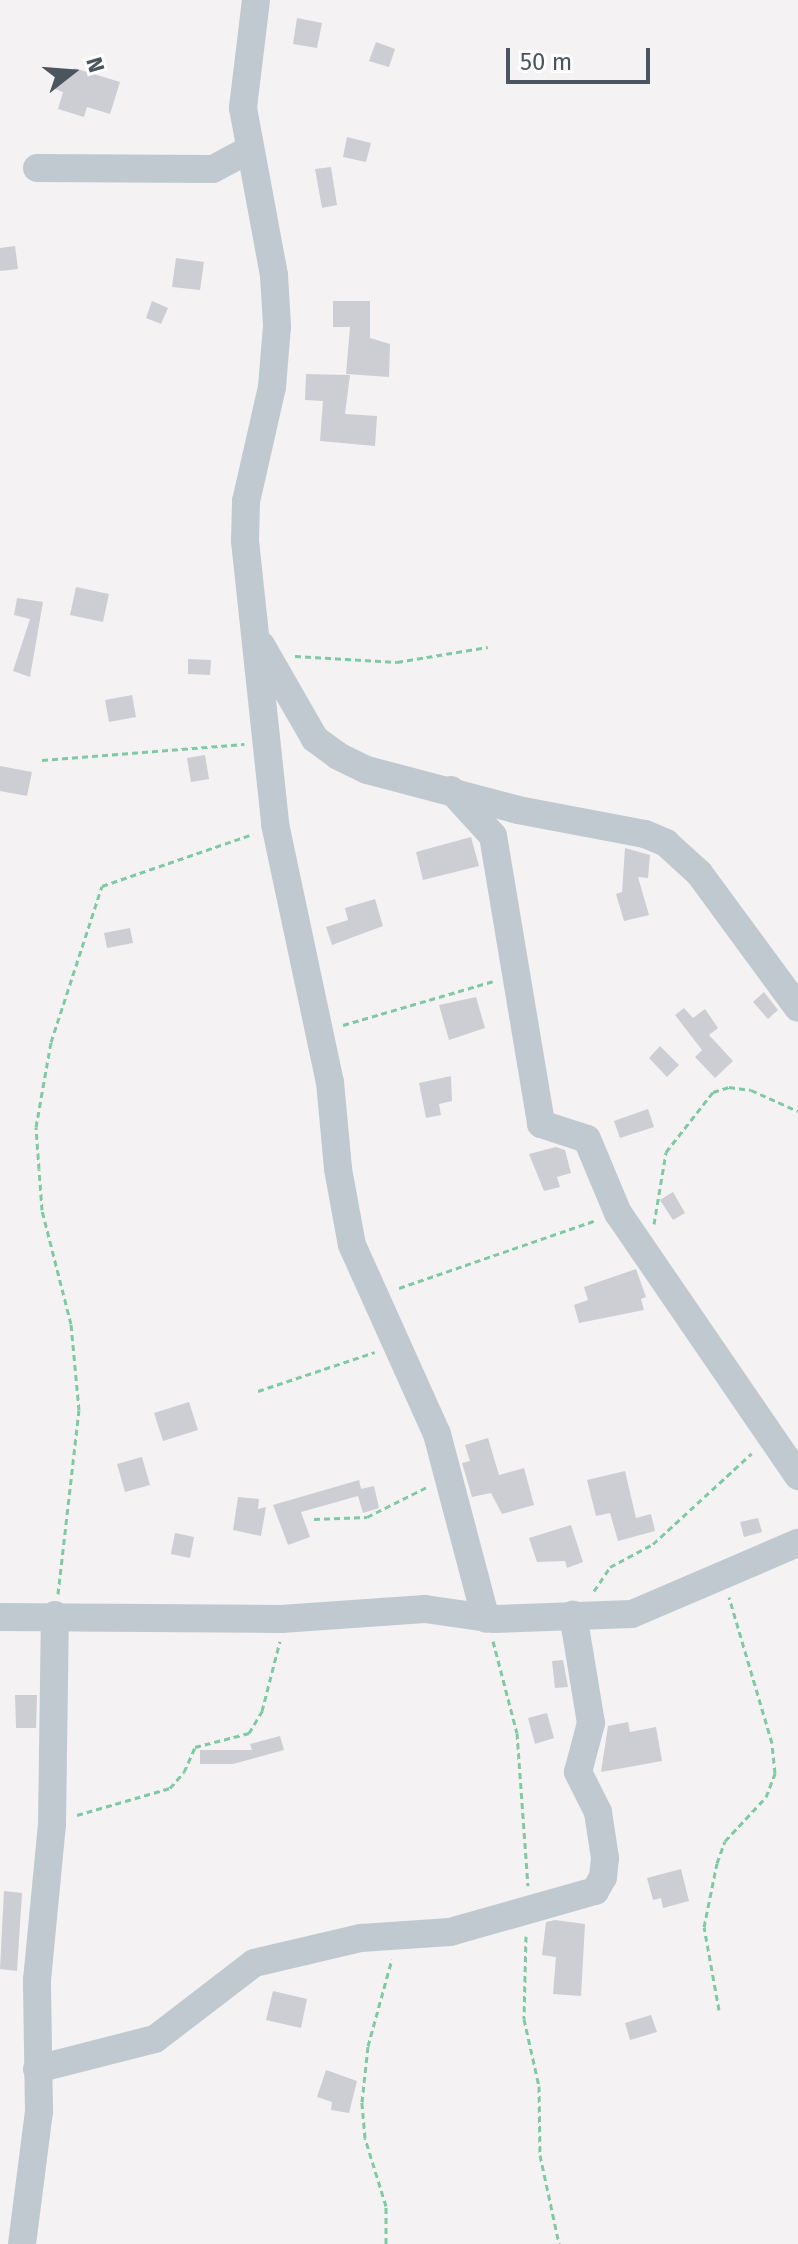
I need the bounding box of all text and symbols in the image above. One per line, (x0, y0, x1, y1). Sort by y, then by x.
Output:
north arrow (32, 32, 112, 112)
scale bar (510, 32, 654, 82)
text: 50 m (520, 48, 572, 76)
text: N (80, 54, 110, 76)

